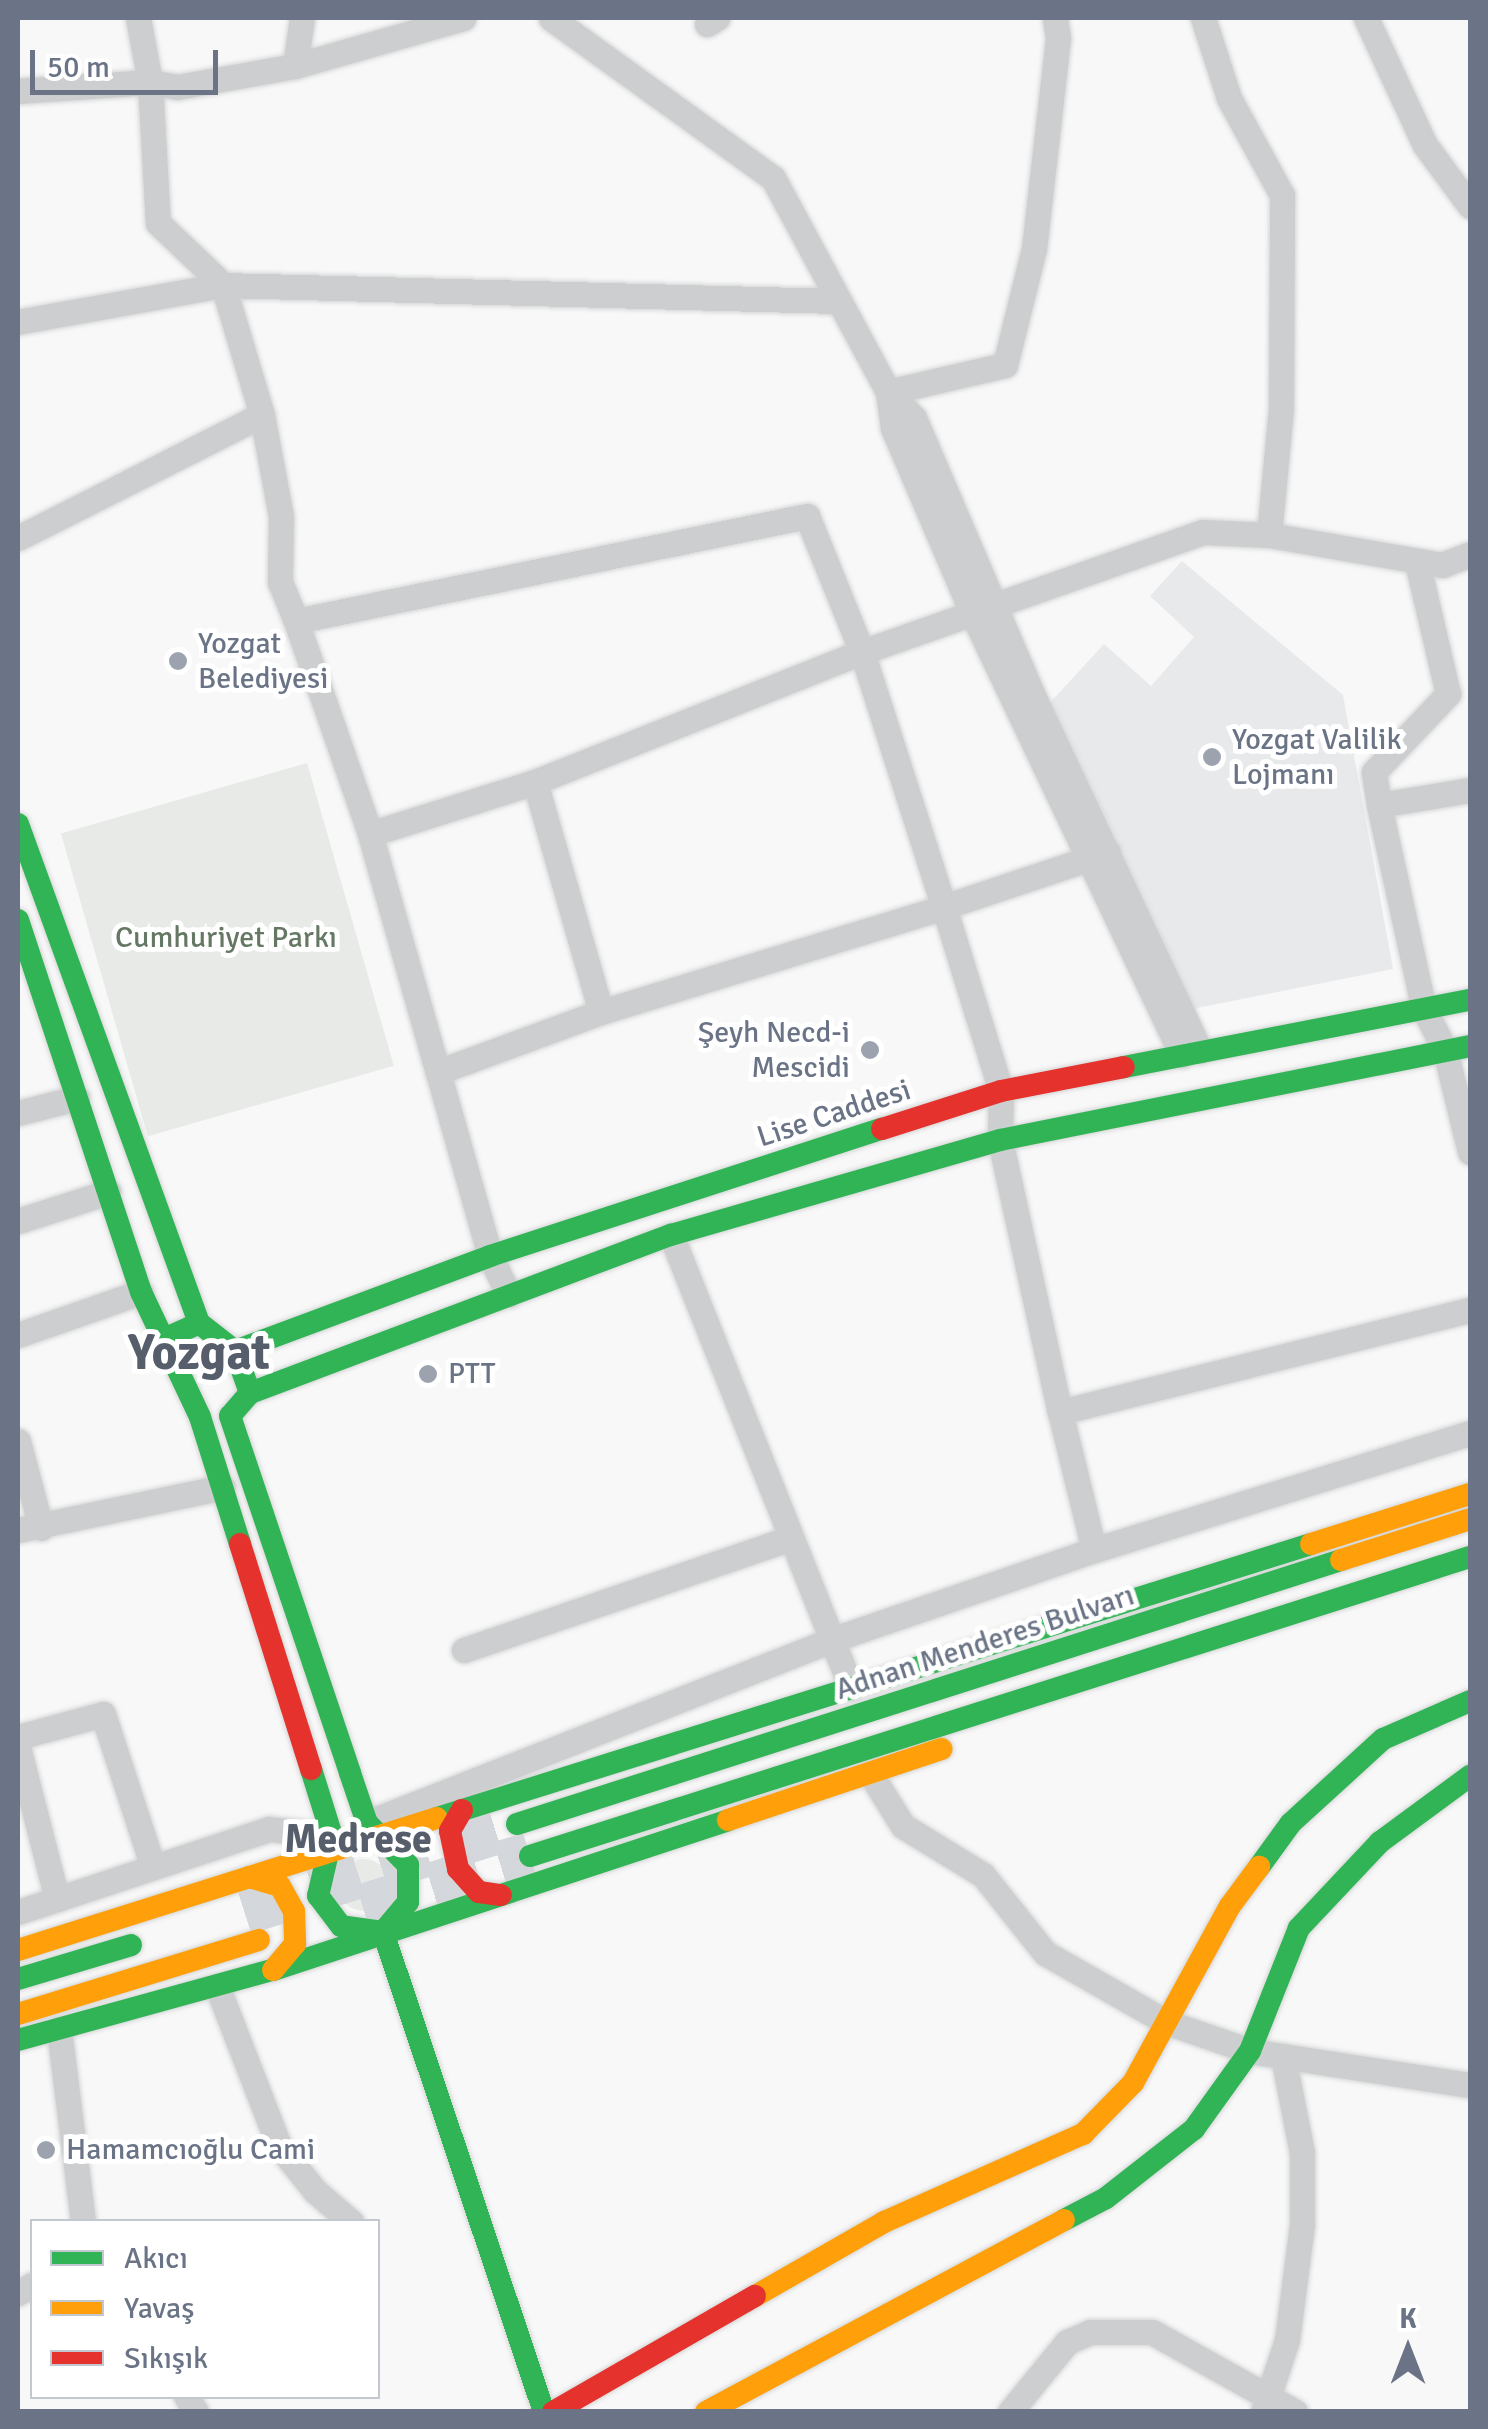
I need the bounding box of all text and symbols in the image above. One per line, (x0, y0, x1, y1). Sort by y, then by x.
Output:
scale bar (35, 30, 222, 92)
text: 50 m (47, 49, 110, 86)
place label: Yozgat Belediyesi (198, 626, 328, 696)
marker: Yozgat Belediyesi (167, 650, 189, 672)
place label: Yozgat Valilik Lojmanı (1232, 722, 1401, 792)
marker: Yozgat Valilik Lojmanı (1201, 746, 1223, 768)
park label: Cumhuriyet Parkı (115, 920, 337, 956)
place label: Şeyh Necd-i Mescidi (698, 1015, 850, 1086)
marker: Şeyh Necd-i Mescidi (859, 1039, 881, 1061)
street label: Lise Caddesi (753, 1072, 915, 1156)
district label: Yozgat (128, 1324, 270, 1384)
place label: PTT (448, 1356, 495, 1392)
marker: PTT (417, 1363, 439, 1385)
street label: Adnan Menderes Bulvarı (831, 1578, 1139, 1708)
district label: Medrese (284, 1815, 432, 1863)
place label: Hamamcıoğlu Cami (66, 2132, 315, 2168)
marker: Hamamcıoğlu Cami (35, 2139, 57, 2161)
legend (30, 2219, 380, 2399)
text: Akıcı (124, 2240, 188, 2277)
text: Yavaş (124, 2290, 194, 2327)
north arrow (1358, 2299, 1458, 2399)
text: K (1399, 2302, 1417, 2336)
text: Sıkışık (124, 2340, 208, 2377)

